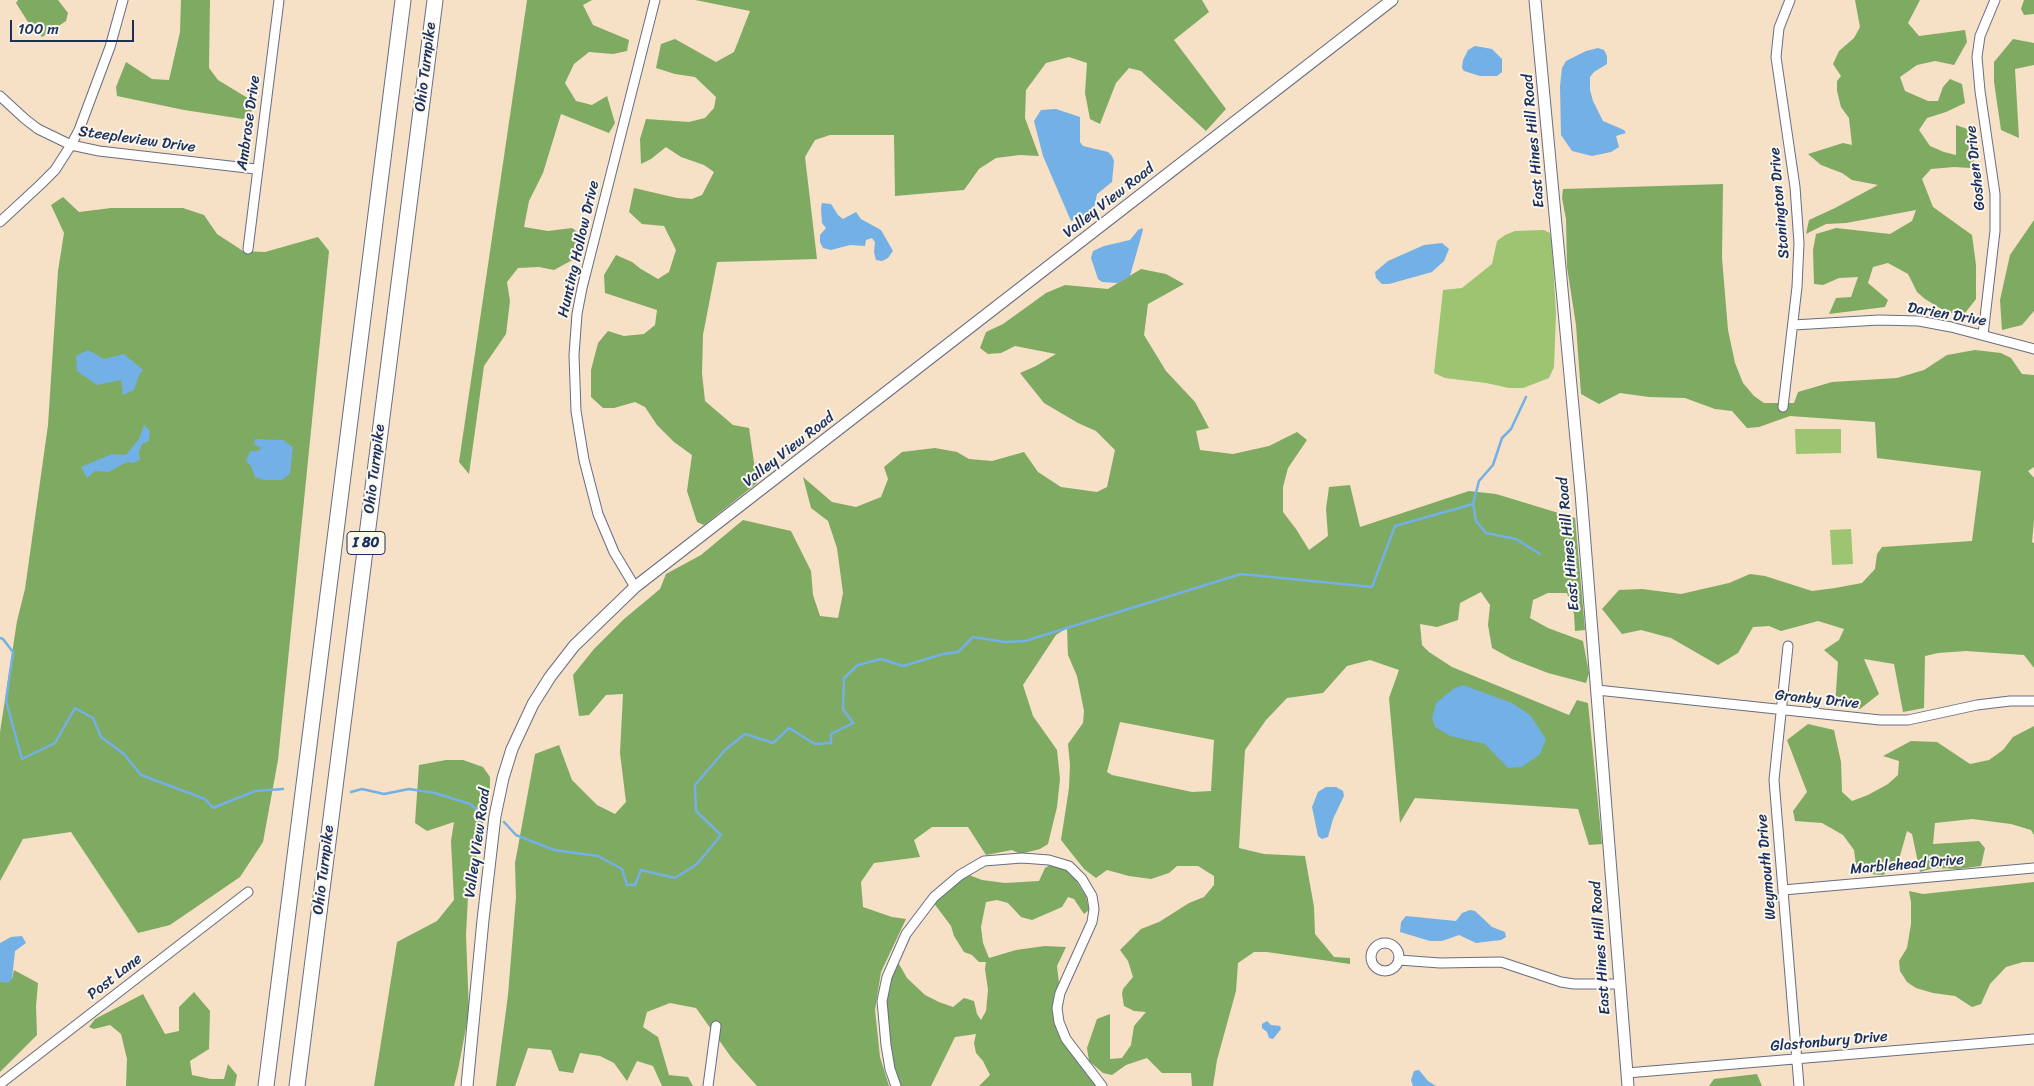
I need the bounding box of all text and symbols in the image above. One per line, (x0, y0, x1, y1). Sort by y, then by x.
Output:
scale bar (12, 10, 136, 42)
text: 100 m (18, 16, 59, 42)
street label: Ohio Turnpike (412, 21, 440, 113)
street label: Ambrose Drive (233, 74, 265, 172)
street label: East Hines Hill Road (1519, 74, 1549, 208)
street label: Steepleview Drive (77, 123, 197, 157)
street label: Goshen Drive (1963, 125, 1989, 211)
street label: Stonington Drive (1766, 147, 1794, 259)
street label: Valley View Road (1060, 160, 1158, 242)
street label: Hunting Hollow Drive (555, 179, 603, 319)
street label: Darien Drive (1906, 299, 1988, 331)
street label: Valley View Road (740, 409, 838, 491)
street label: Ohio Turnpike (361, 423, 389, 515)
street label: East Hines Hill Road (1554, 477, 1584, 611)
road number: I 80 (347, 532, 385, 554)
street label: Granby Drive (1774, 687, 1860, 713)
street label: Valley View Road (461, 787, 495, 899)
street label: Weymouth Drive (1753, 813, 1781, 921)
street label: Ohio Turnpike (310, 824, 338, 916)
street label: Marblehead Drive (1849, 851, 1965, 879)
street label: East Hines Hill Road (1587, 881, 1615, 1015)
street label: Post Lane (84, 950, 146, 1004)
street label: Glastonbury Drive (1770, 1028, 1888, 1056)

